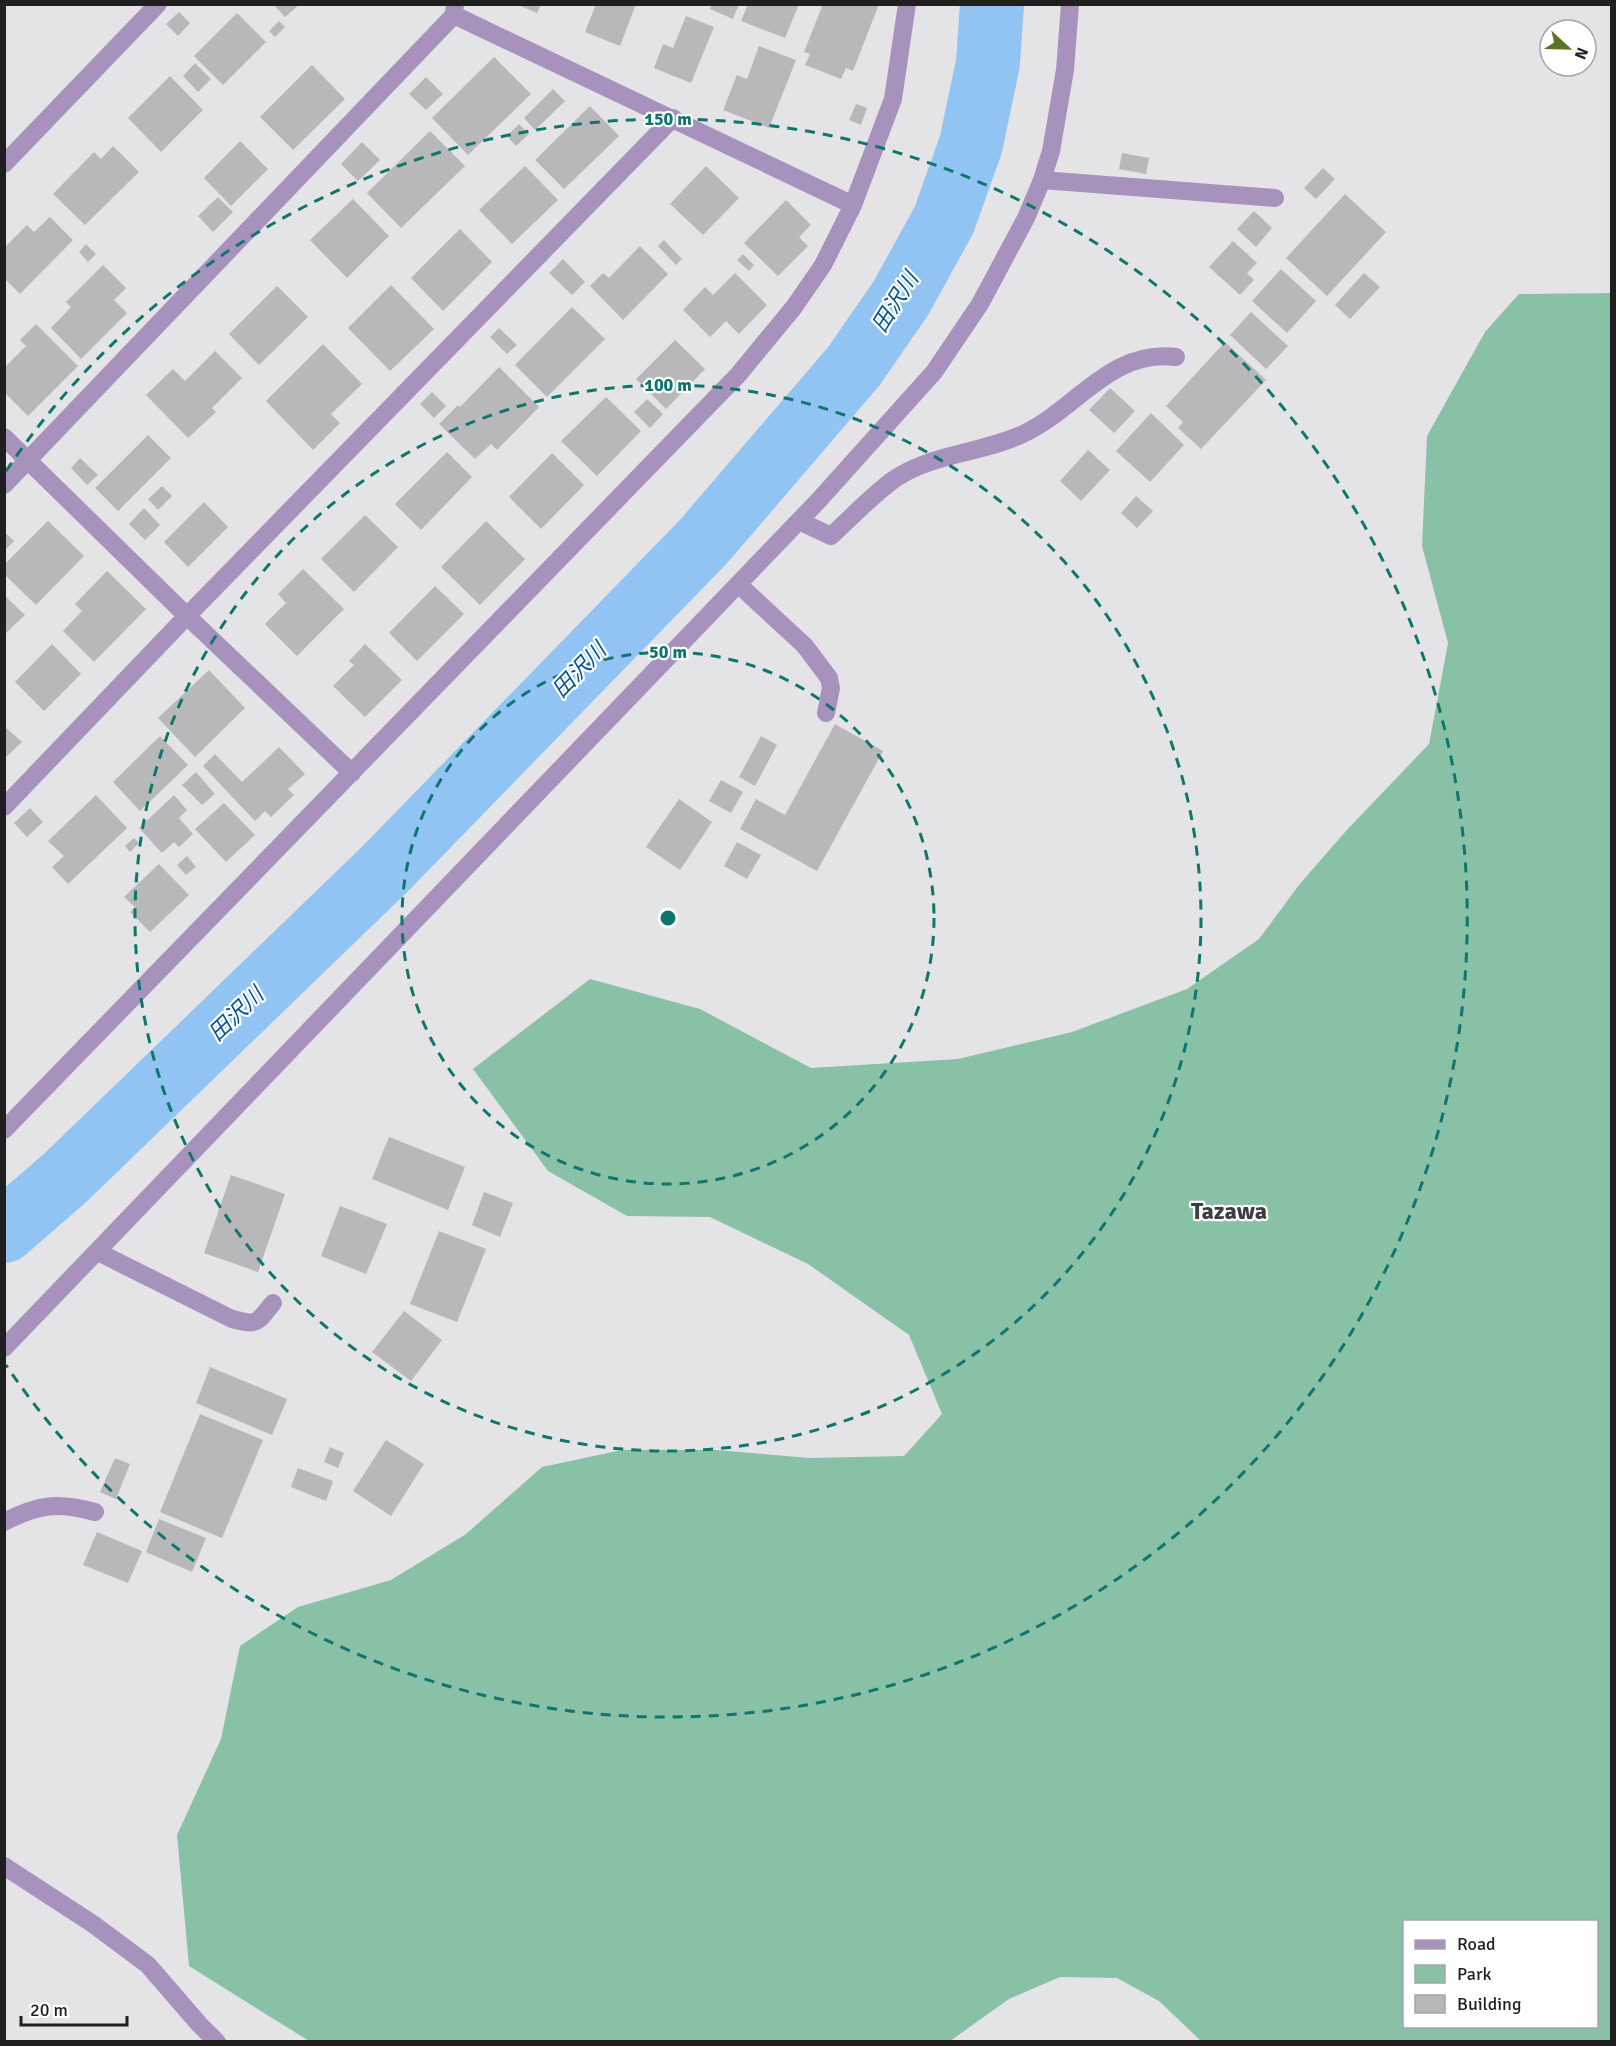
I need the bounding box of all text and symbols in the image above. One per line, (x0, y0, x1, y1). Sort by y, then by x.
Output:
north arrow (1538, 18, 1598, 78)
text: N (1570, 44, 1592, 62)
text: 150 m (644, 108, 692, 130)
water label: 田沢川 (866, 265, 925, 337)
text: 100 m (644, 374, 692, 396)
water label: 田沢川 (546, 635, 613, 703)
text: 50 m (649, 641, 687, 663)
centre of rings (658, 908, 678, 928)
water label: 田沢川 (203, 980, 271, 1047)
district label: Tazawa (1191, 1196, 1267, 1226)
legend (1403, 1920, 1598, 2028)
text: Road (1457, 1933, 1496, 1955)
text: Park (1457, 1963, 1492, 1985)
scale bar (21, 1989, 128, 2027)
text: Building (1457, 1993, 1521, 2015)
text: 20 m (30, 1999, 68, 2021)

